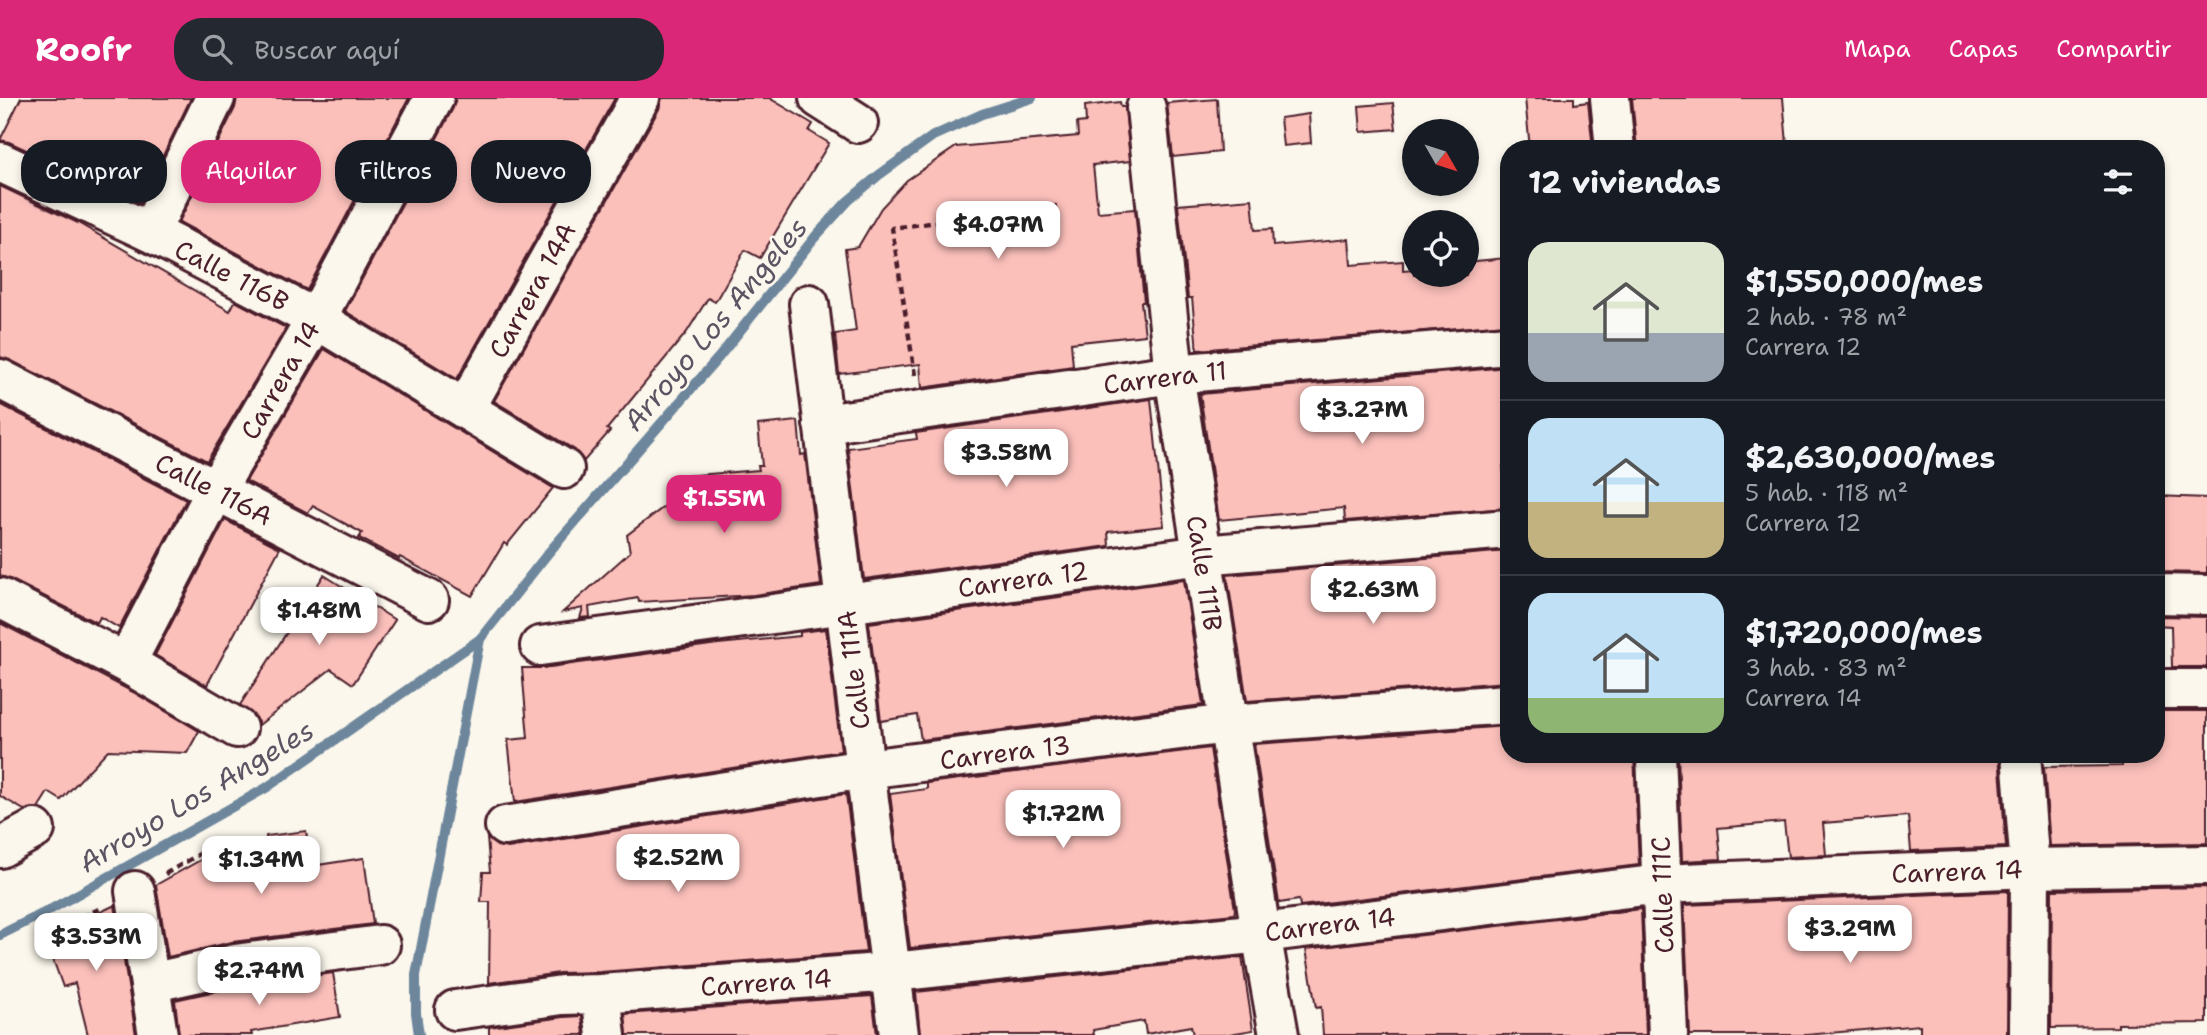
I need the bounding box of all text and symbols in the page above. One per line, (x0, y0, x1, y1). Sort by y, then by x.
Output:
search box (174, 18, 664, 81)
text: Roofr (35, 27, 132, 72)
icon: search (198, 30, 236, 68)
text: Buscar aquí (254, 32, 400, 67)
text: Mapa (1844, 33, 1911, 65)
text: Capas (1949, 33, 2018, 65)
text: Compartir (2056, 33, 2172, 65)
north arrow (1402, 119, 1479, 196)
map controls (1402, 119, 1479, 287)
chip: Comprar (21, 140, 167, 203)
chip: Alquilar (181, 140, 321, 203)
chip: Filtros (335, 140, 457, 203)
chip: Nuevo (471, 140, 591, 203)
text: 12 viviendas (1528, 162, 1721, 203)
icon: filters (2099, 163, 2137, 201)
pin: $4.07M (941, 202, 1055, 261)
water label: Arroyo Los Angeles (614, 209, 816, 439)
text: $4.07M (952, 209, 1044, 239)
button: locate (1402, 210, 1479, 287)
street label: Carrera 14A (480, 216, 584, 364)
street label: Calle 116B (169, 231, 295, 319)
text: $1,550,000/mes (1745, 261, 1983, 302)
icon: home (1584, 270, 1668, 354)
text: 2 hab. · 78 m² (1745, 302, 1907, 332)
street label: Carrera 14 (232, 314, 328, 446)
text: Carrera 12 (1745, 332, 1861, 362)
street label: Carrera 11 (1101, 352, 1229, 402)
pin: $3.27M (1305, 386, 1419, 446)
text: $3.27M (1316, 394, 1408, 424)
pin: $3.58M (949, 430, 1063, 489)
text: $3.58M (960, 437, 1052, 467)
text: $2,630,000/mes (1745, 437, 1995, 478)
street label: Calle 116A (149, 445, 279, 533)
icon: home (1584, 446, 1668, 530)
pin: $1.55M (667, 476, 781, 535)
text: 5 hab. · 118 m² (1745, 478, 1908, 508)
text: $1.55M (682, 483, 766, 513)
text: Carrera 12 (1745, 508, 1861, 538)
street label: Calle 111B (1179, 513, 1231, 633)
street label: Carrera 12 (956, 553, 1090, 605)
pin: $2.63M (1316, 566, 1430, 626)
text: $2.63M (1327, 574, 1419, 604)
pin: $1.48M (262, 588, 376, 647)
text: $1.48M (276, 595, 362, 625)
street label: Calle 111A (828, 609, 878, 731)
text: $1,720,000/mes (1745, 612, 1983, 653)
icon: home (1584, 621, 1668, 705)
text: 3 hab. · 83 m² (1745, 653, 1907, 683)
text: Carrera 14 (1745, 683, 1861, 713)
water label: Arroyo Los Angeles (71, 711, 321, 881)
street label: Carrera 13 (938, 727, 1072, 777)
pin: $1.72M (1006, 790, 1120, 850)
text: $1.72M (1021, 798, 1105, 828)
pin: $2.52M (621, 834, 735, 894)
pin: $1.34M (204, 836, 318, 896)
street label: Calle 111C (1642, 836, 1682, 954)
text: $2.52M (632, 842, 724, 872)
text: $1.34M (218, 844, 304, 874)
street label: Carrera 14 (1891, 851, 2023, 891)
street label: Carrera 14 (1263, 899, 1397, 949)
pin: $3.29M (1793, 906, 1907, 965)
text: $3.29M (1804, 913, 1896, 943)
pin: $3.53M (39, 914, 153, 973)
text: $3.53M (50, 921, 142, 951)
pin: $2.74M (202, 948, 316, 1007)
text: $2.74M (214, 955, 304, 985)
street label: Carrera 14 (699, 960, 833, 1004)

